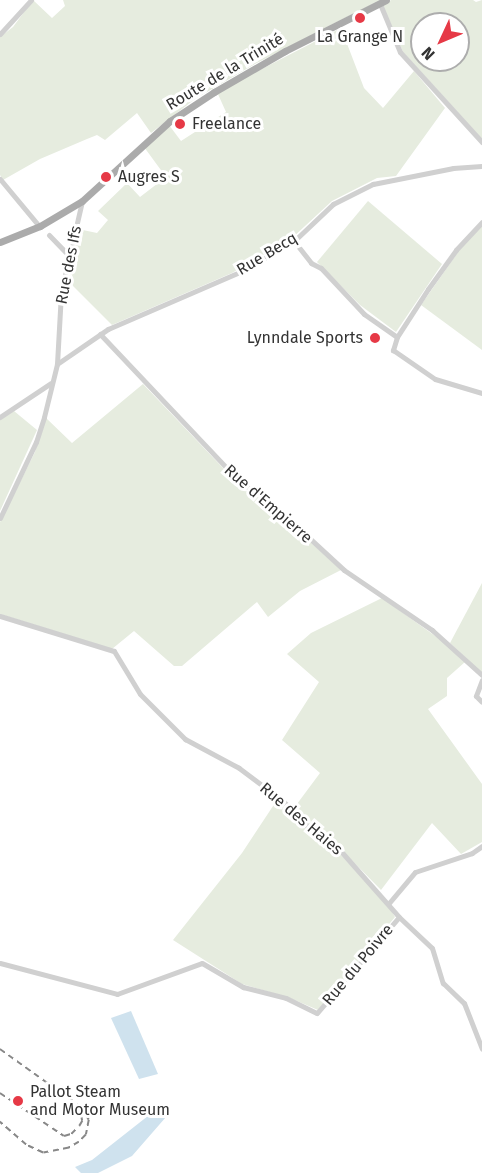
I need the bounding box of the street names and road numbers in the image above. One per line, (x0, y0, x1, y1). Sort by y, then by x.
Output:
street label: Route de la Trinité (163, 29, 287, 115)
street label: Rue des Ifs (52, 224, 86, 306)
street label: Rue Becq (233, 228, 301, 280)
street label: Rue d'Empierre (220, 461, 316, 547)
street label: Rue des Haies (256, 779, 346, 859)
street label: Rue du Poivre (318, 921, 398, 1009)

